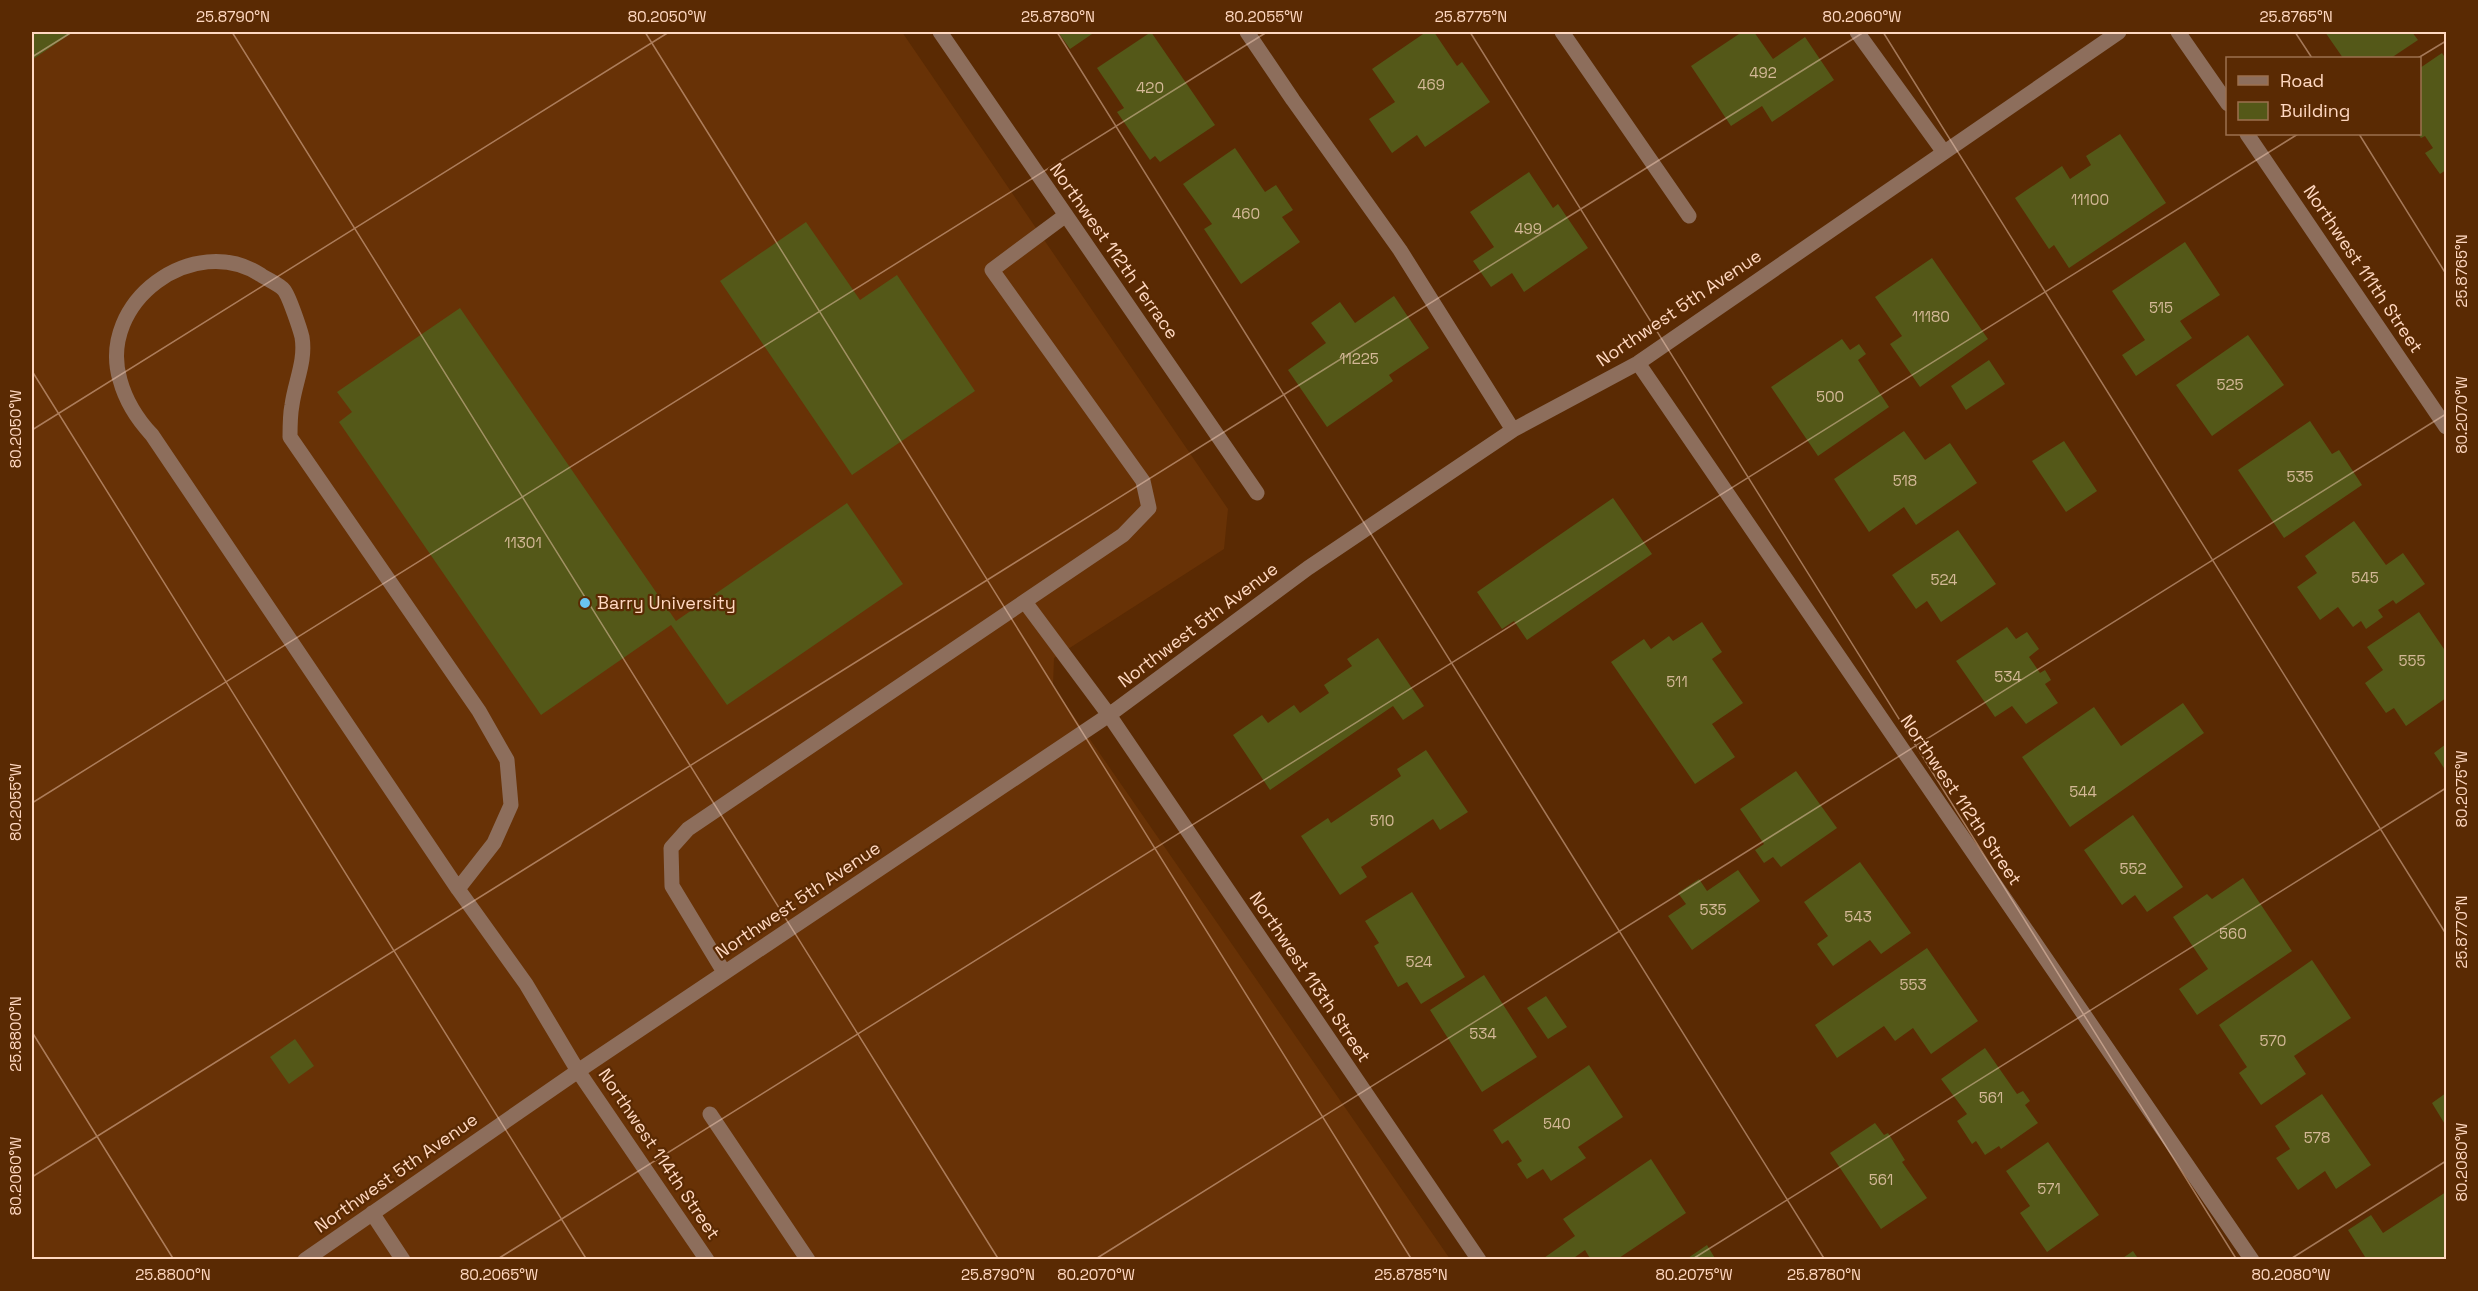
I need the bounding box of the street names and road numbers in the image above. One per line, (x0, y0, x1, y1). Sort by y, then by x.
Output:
street label: Northwest 112th Terrace (1045, 158, 1184, 343)
street label: Northwest 111th Street (2299, 180, 2428, 357)
street label: Northwest 5th Avenue (1592, 244, 1766, 371)
street label: Northwest 5th Avenue (1113, 557, 1282, 692)
street label: Northwest 112th Street (1896, 710, 2027, 889)
street label: Northwest 5th Avenue (711, 836, 885, 963)
street label: Northwest 113th Street (1245, 887, 1376, 1066)
street label: Northwest 114th Street (594, 1064, 725, 1244)
street label: Northwest 5th Avenue (310, 1107, 482, 1238)

